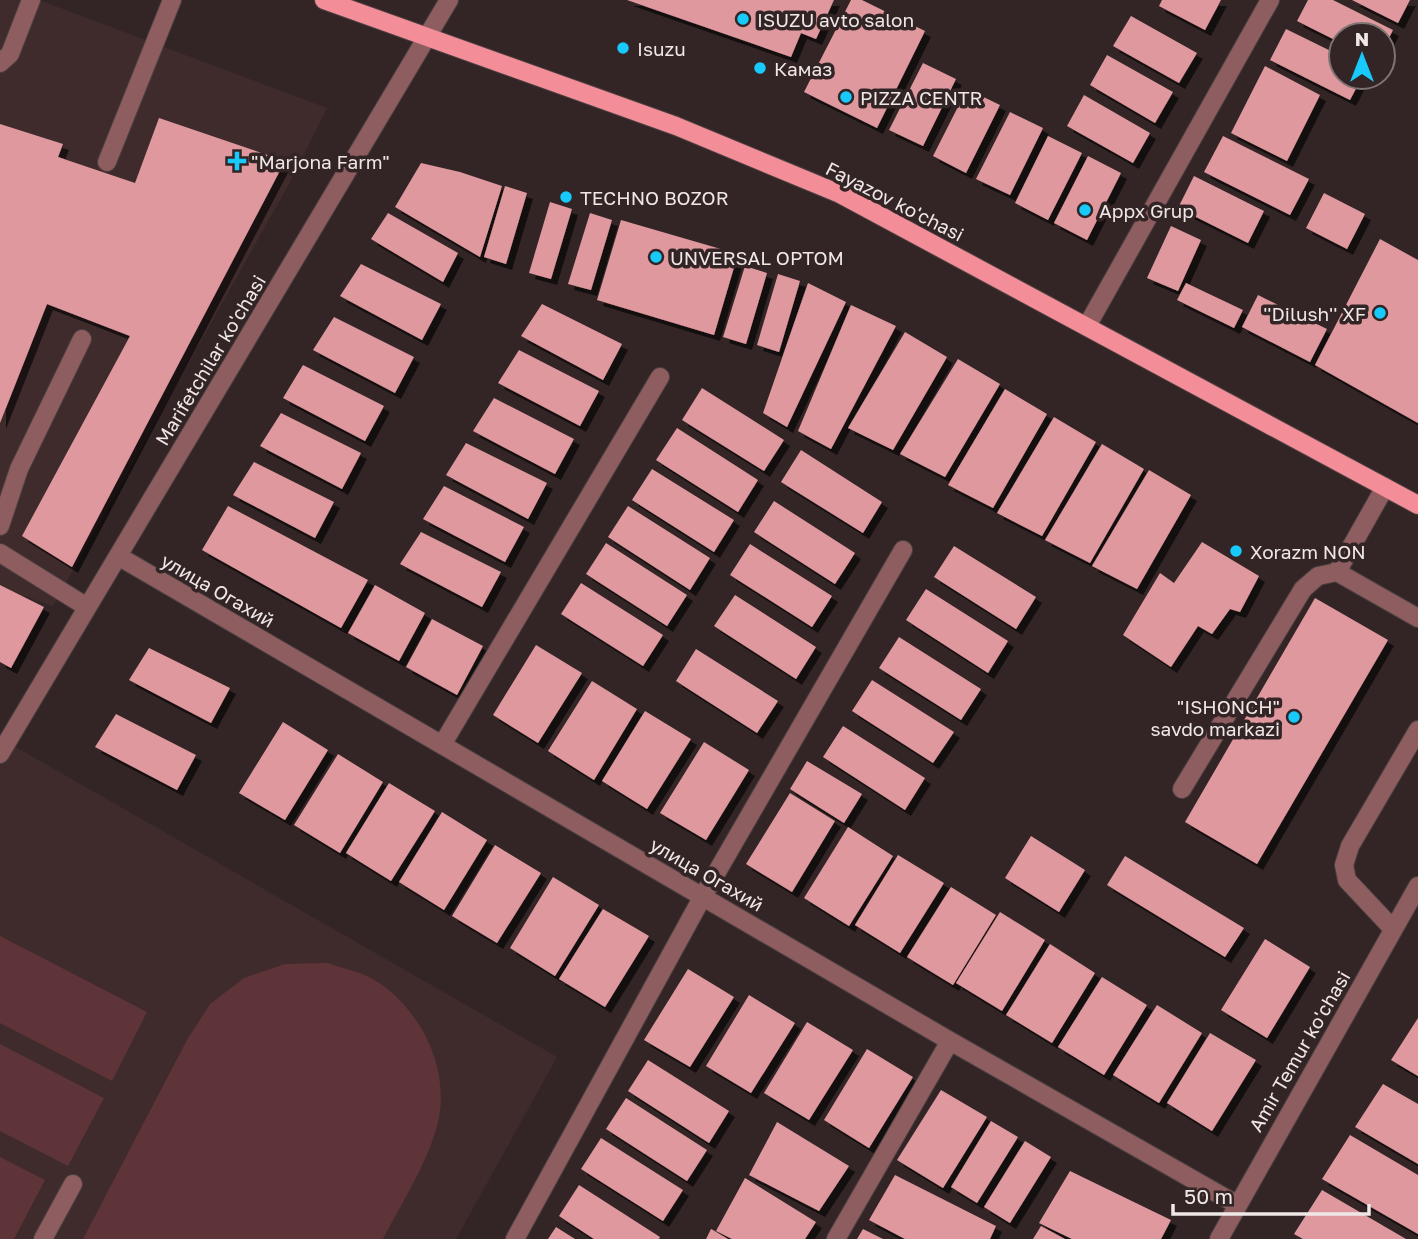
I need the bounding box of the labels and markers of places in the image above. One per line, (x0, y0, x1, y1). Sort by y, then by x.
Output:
place label: ISUZU avto salon (757, 8, 914, 31)
marker: ISUZU avto salon (735, 11, 751, 27)
place label: Isuzu (637, 37, 686, 60)
marker: Isuzu (615, 40, 631, 56)
place label: Камаз (774, 57, 832, 80)
marker: Камаз (752, 60, 768, 76)
place label: PIZZA CENTR (860, 86, 983, 109)
marker: PIZZA CENTR (838, 89, 854, 105)
place label: "Marjona Farm" (251, 150, 390, 173)
marker: "Marjona Farm" (229, 153, 245, 169)
place label: TECHNO BOZOR (580, 186, 729, 209)
marker: TECHNO BOZOR (558, 189, 574, 205)
place label: Appx Grup (1099, 199, 1194, 222)
marker: Appx Grup (1077, 202, 1093, 218)
place label: UNVERSAL OPTOM (670, 246, 844, 269)
marker: UNVERSAL OPTOM (648, 249, 664, 265)
place label: ''Dilush'' XF (1263, 302, 1366, 325)
marker: ''Dilush'' XF (1372, 305, 1388, 321)
place label: Xorazm NON (1250, 540, 1366, 563)
marker: Xorazm NON (1228, 543, 1244, 559)
place label: "ISHONCH" savdo markazi (1150, 695, 1280, 740)
marker: "ISHONCH" savdo markazi (1286, 709, 1302, 725)

